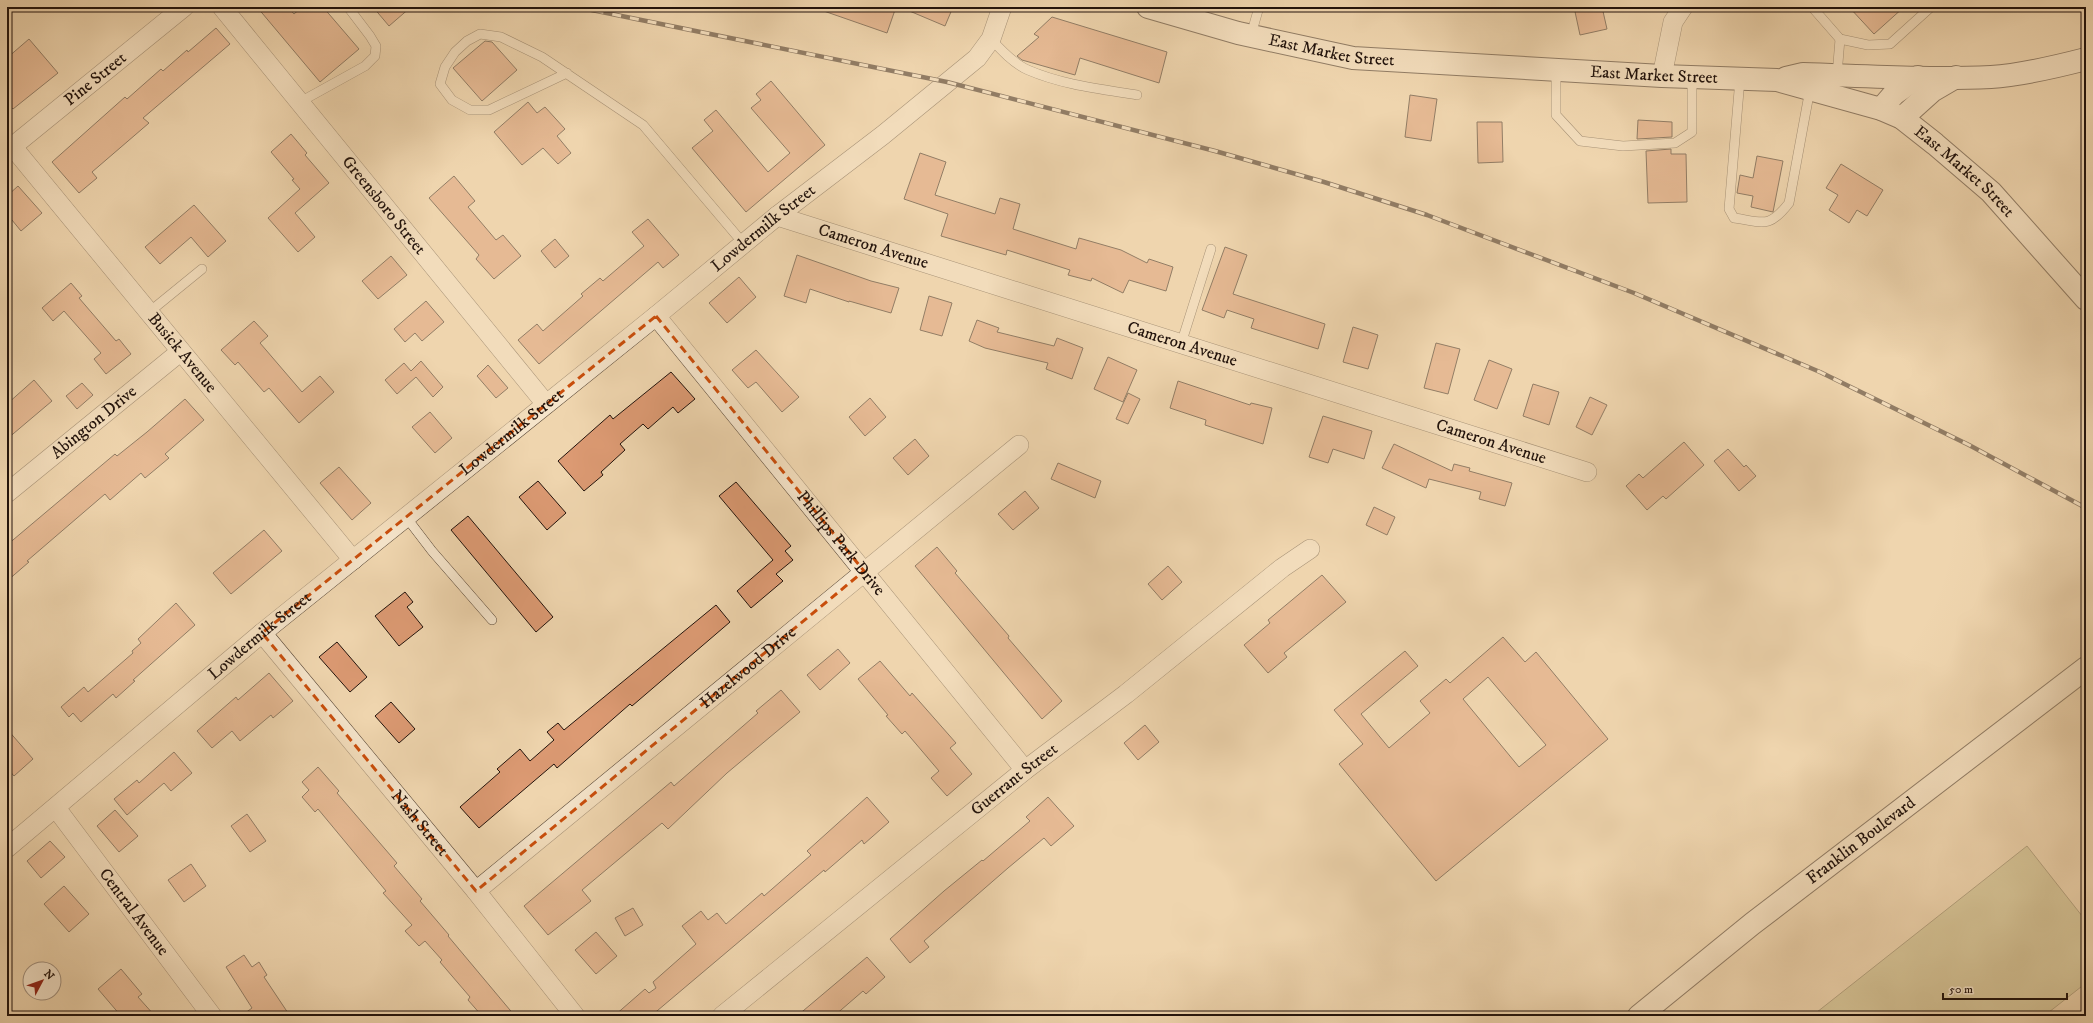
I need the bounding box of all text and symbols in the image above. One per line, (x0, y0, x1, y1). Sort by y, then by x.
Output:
street label: East Market Street (1266, 29, 1396, 71)
street label: Pine Street (60, 47, 132, 111)
street label: East Market Street (1590, 61, 1719, 89)
street label: East Market Street (1910, 121, 2020, 222)
street label: Greensboro Street (337, 151, 431, 260)
street label: Lowdermilk Street (707, 179, 820, 277)
street label: Cameron Avenue (815, 219, 931, 274)
street label: Busick Avenue (143, 308, 222, 397)
street label: Cameron Avenue (1124, 316, 1240, 372)
street label: Abington Drive (46, 381, 141, 464)
street label: Lowdermilk Street (455, 383, 569, 481)
street label: Cameron Avenue (1433, 414, 1549, 469)
street label: Phillips Park Drive (792, 486, 890, 600)
street label: Lowdermilk Street (203, 586, 316, 685)
street label: Hazelwood Drive (695, 622, 801, 714)
street label: Guerrant Street (966, 738, 1063, 821)
street label: Nash Street (386, 786, 454, 861)
street label: Franklin Boulevard (1802, 791, 1920, 889)
street label: Central Avenue (94, 864, 174, 960)
north arrow (22, 961, 62, 1001)
text: N (41, 967, 57, 983)
scale bar (1943, 975, 2067, 1001)
text: 50 m (1949, 982, 1973, 997)

